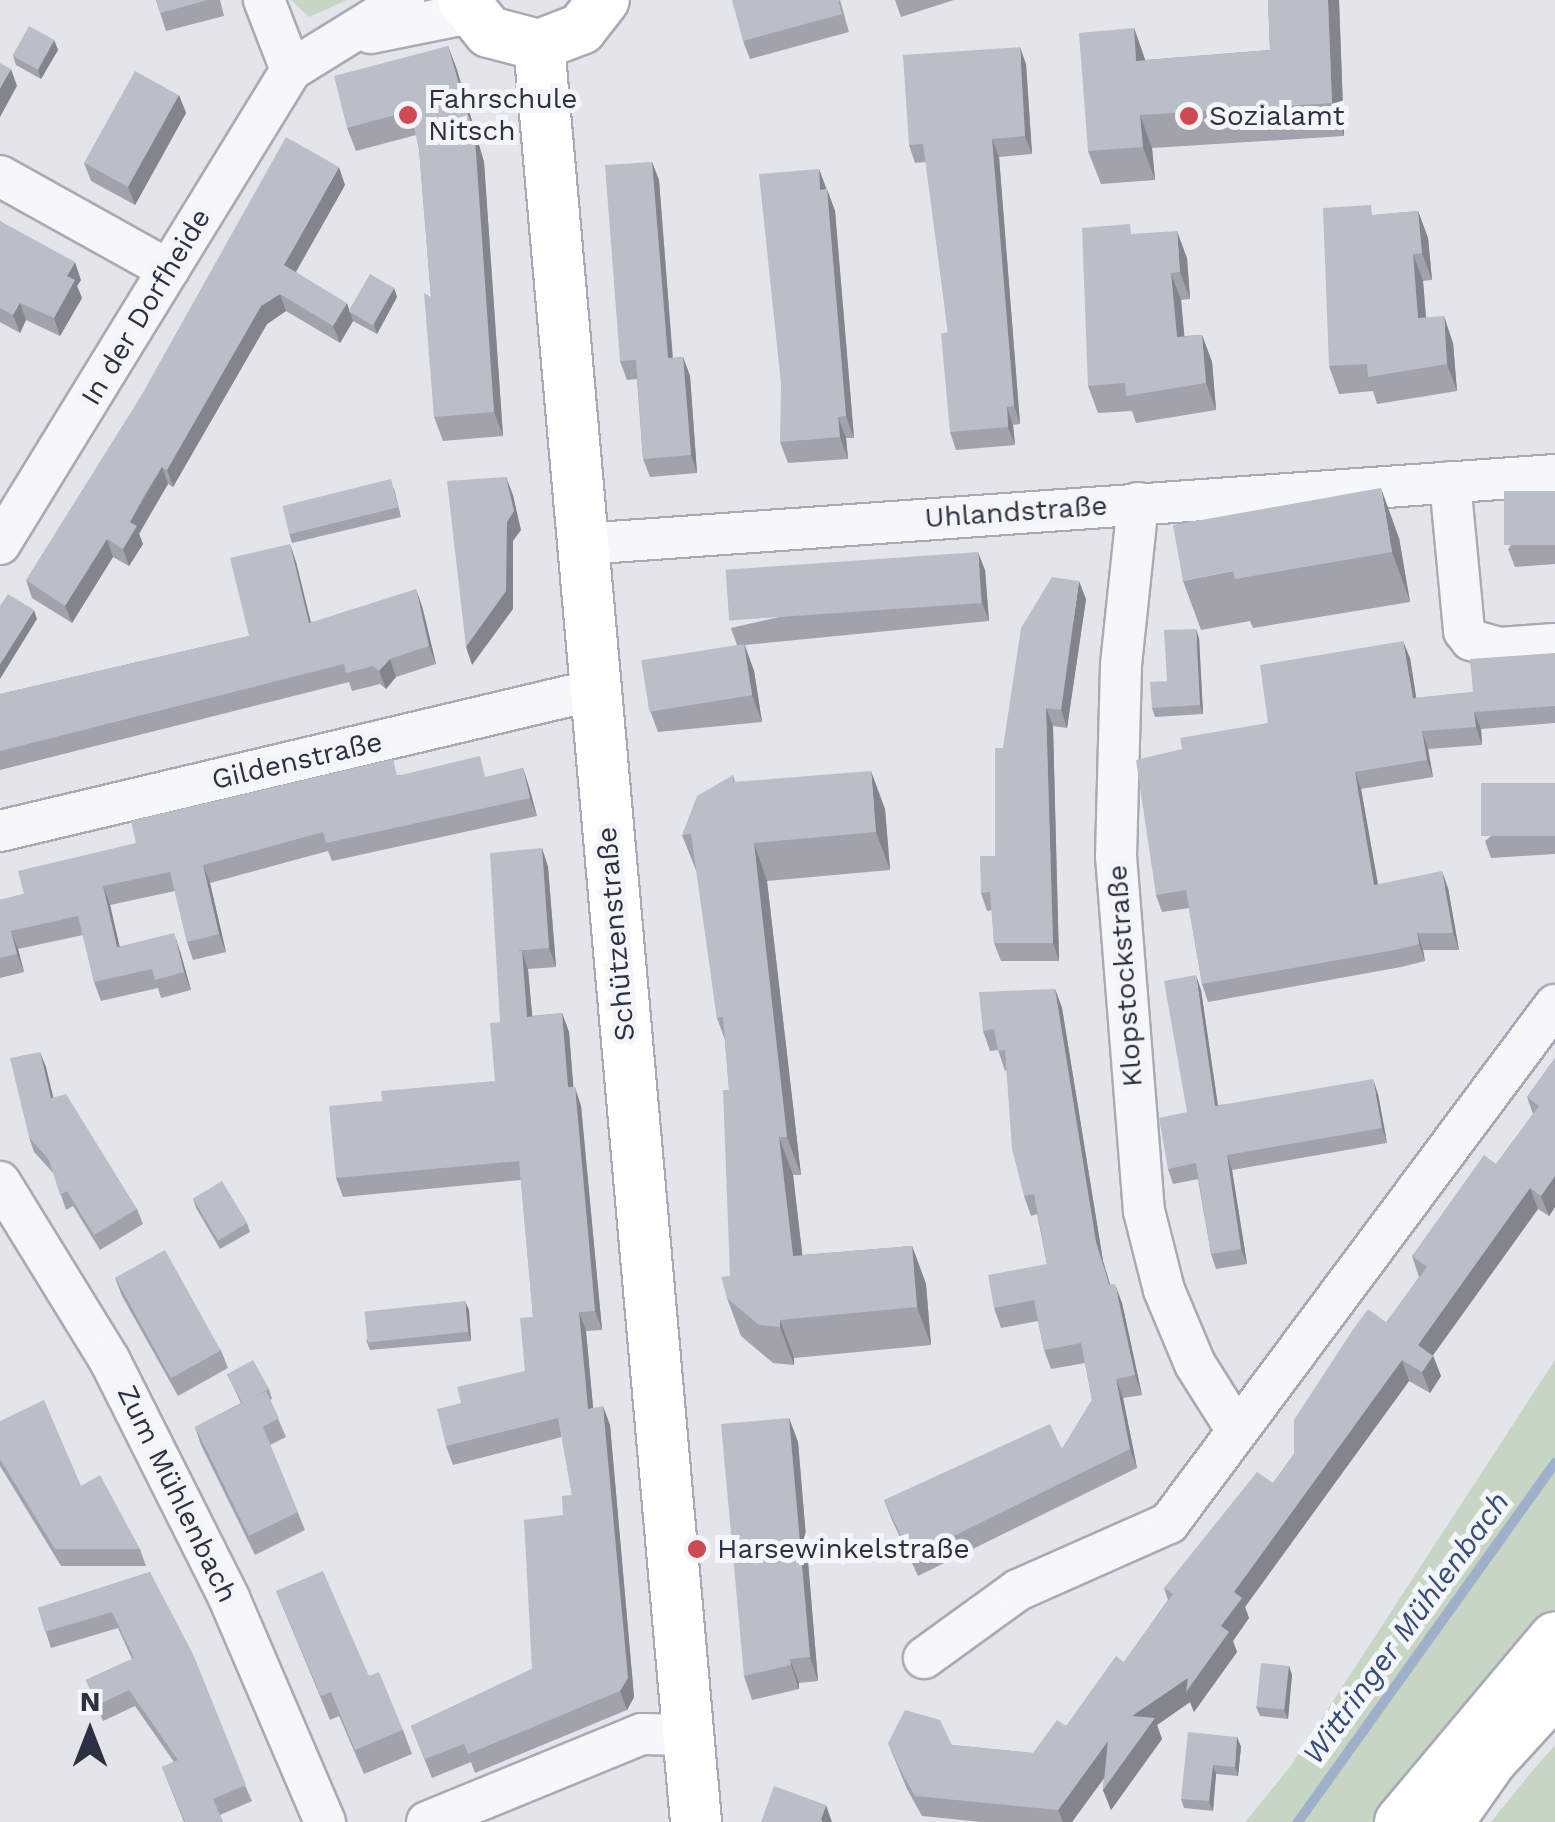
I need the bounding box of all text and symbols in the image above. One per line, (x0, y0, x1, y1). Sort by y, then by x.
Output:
place label: Fahrschule Nitsch (428, 82, 577, 148)
place label: Sozialamt (1209, 99, 1344, 133)
marker: Fahrschule Nitsch (397, 104, 419, 126)
marker: Sozialamt (1178, 105, 1200, 127)
street label: In der Dorfheide (74, 202, 218, 412)
street label: Uhlandstraße (923, 489, 1109, 535)
street label: Gildenstraße (208, 725, 386, 797)
street label: Schützenstraße (590, 825, 642, 1043)
street label: Klopstockstraße (1100, 864, 1150, 1088)
street label: Zum Mühlenbach (110, 1380, 244, 1608)
water label: Wittringer Mühlenbach (1295, 1485, 1517, 1771)
place label: Harsewinkelstraße (717, 1532, 970, 1566)
marker: Harsewinkelstraße (686, 1538, 708, 1560)
north arrow (40, 1682, 140, 1782)
text: N (80, 1685, 100, 1718)

